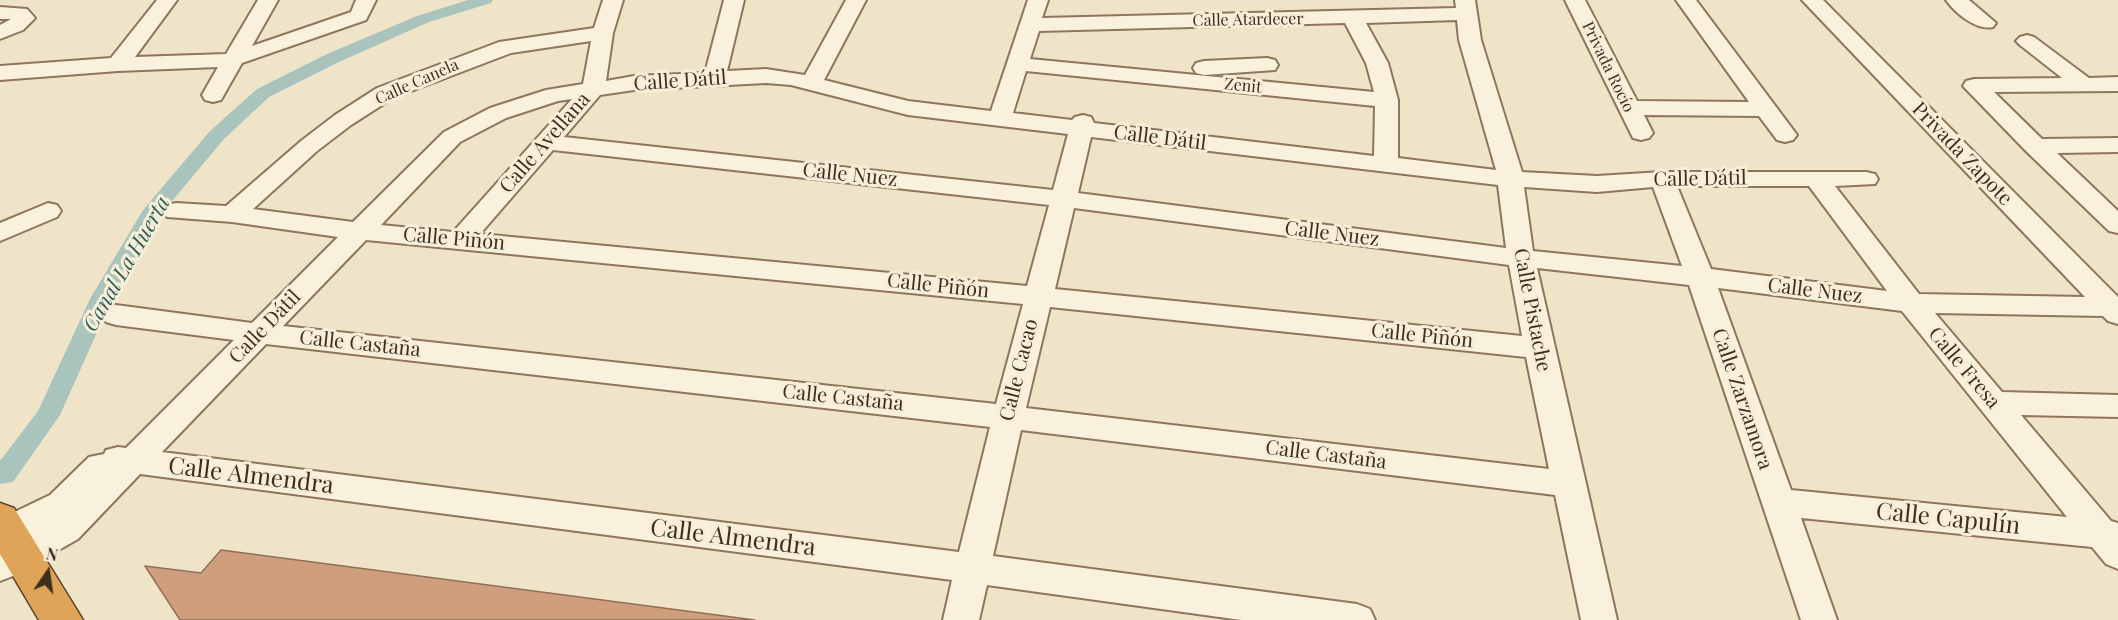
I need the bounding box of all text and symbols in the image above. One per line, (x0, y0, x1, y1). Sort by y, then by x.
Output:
street label: Calle Atardecer (1192, 9, 1304, 31)
street label: Privada Rocío (1578, 19, 1638, 115)
street label: Calle Canela (372, 55, 462, 109)
street label: Calle Dátil (633, 66, 727, 96)
street label: Zenit (1223, 74, 1263, 98)
street label: Calle Avellana (495, 88, 595, 198)
street label: Privada Zapote (1907, 97, 2017, 211)
street label: Calle Dátil (1112, 120, 1208, 156)
street label: Calle Nuez (801, 158, 899, 192)
street label: Calle Dátil (1653, 166, 1747, 192)
water label: Canal La Huerta (78, 192, 176, 336)
street label: Calle Nuez (1283, 216, 1381, 252)
street label: Calle Piñón (402, 223, 506, 255)
street label: Calle Pistache (1508, 246, 1556, 374)
street label: Calle Piñón (886, 269, 990, 303)
street label: Calle Nuez (1766, 273, 1864, 309)
street label: Calle Dátil (224, 285, 306, 369)
street label: Calle Cacao (995, 316, 1043, 424)
street label: Calle Piñón (1370, 319, 1474, 353)
street label: Calle Fresa (1923, 322, 2005, 414)
street label: Calle Zarzamora (1707, 325, 1777, 473)
street label: Calle Castaña (298, 326, 422, 362)
street label: Calle Castaña (781, 380, 905, 416)
street label: Calle Castaña (1264, 436, 1388, 474)
street label: Calle Almendra (167, 452, 335, 500)
street label: Calle Capulín (1875, 497, 2021, 541)
street label: Calle Almendra (649, 514, 817, 562)
north arrow (18, 542, 78, 602)
text: N (44, 542, 60, 566)

